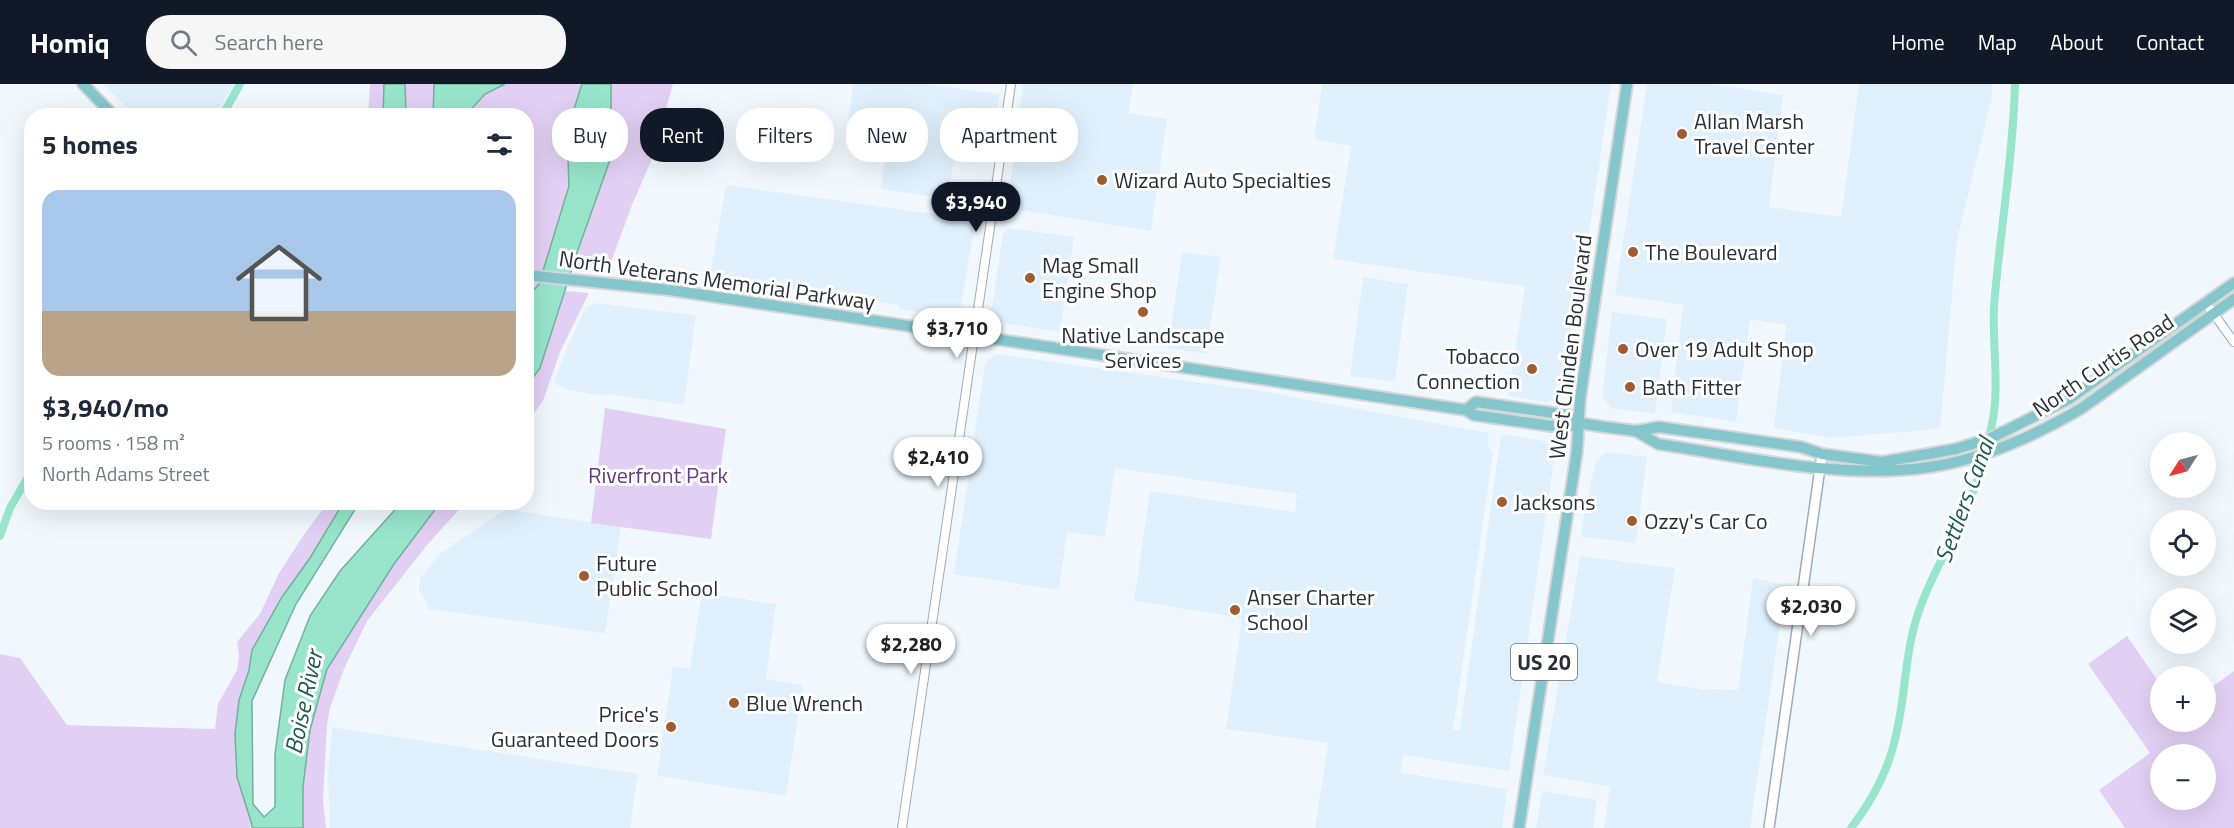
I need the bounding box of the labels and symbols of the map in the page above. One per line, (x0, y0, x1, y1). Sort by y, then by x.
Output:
place label: Allan Marsh Travel Center (1694, 104, 1815, 163)
marker: Allan Marsh Travel Center (1675, 127, 1689, 141)
place label: Wizard Auto Specialties (1114, 163, 1331, 197)
marker: Wizard Auto Specialties (1095, 173, 1109, 187)
pin: $3,940 (927, 182, 1025, 233)
street label: West Chinden Boulevard (1539, 233, 1601, 461)
place label: The Boulevard (1645, 235, 1778, 269)
street label: North Veterans Memorial Parkway (557, 241, 878, 319)
marker: The Boulevard (1626, 245, 1640, 259)
place label: Mag Small Engine Shop (1042, 248, 1157, 307)
marker: Mag Small Engine Shop (1023, 271, 1037, 285)
marker: Native Landscape Services (1136, 305, 1150, 319)
street label: North Curtis Road (2025, 305, 2181, 425)
pin: $3,710 (908, 308, 1006, 359)
place label: Native Landscape Services (1061, 318, 1225, 377)
place label: Over 19 Adult Shop (1635, 332, 1814, 366)
place label: Tobacco Connection (1416, 339, 1520, 398)
marker: Over 19 Adult Shop (1616, 342, 1630, 356)
marker: Tobacco Connection (1525, 362, 1539, 376)
place label: Bath Fitter (1642, 370, 1742, 404)
marker: Bath Fitter (1623, 380, 1637, 394)
water label: Settlers Canal (1925, 430, 2004, 568)
north arrow (2150, 432, 2216, 498)
pin: $2,410 (889, 437, 987, 488)
park label: Riverfront Park (588, 458, 729, 492)
place label: Jacksons (1514, 485, 1595, 519)
marker: Jacksons (1495, 495, 1509, 509)
place label: Ozzy's Car Co (1644, 504, 1768, 538)
marker: Ozzy's Car Co (1625, 514, 1639, 528)
place label: Future Public School (596, 546, 718, 605)
marker: Future Public School (577, 569, 591, 583)
place label: Anser Charter School (1247, 580, 1375, 639)
pin: $2,030 (1762, 586, 1860, 637)
marker: Anser Charter School (1228, 603, 1242, 617)
pin: $2,280 (862, 624, 960, 675)
water label: Boise River (274, 644, 332, 757)
road number: US 20 (1511, 644, 1577, 680)
place label: Blue Wrench (746, 686, 863, 720)
marker: Blue Wrench (727, 696, 741, 710)
place label: Price's Guaranteed Doors (491, 697, 659, 756)
marker: Price's Guaranteed Doors (664, 720, 678, 734)

